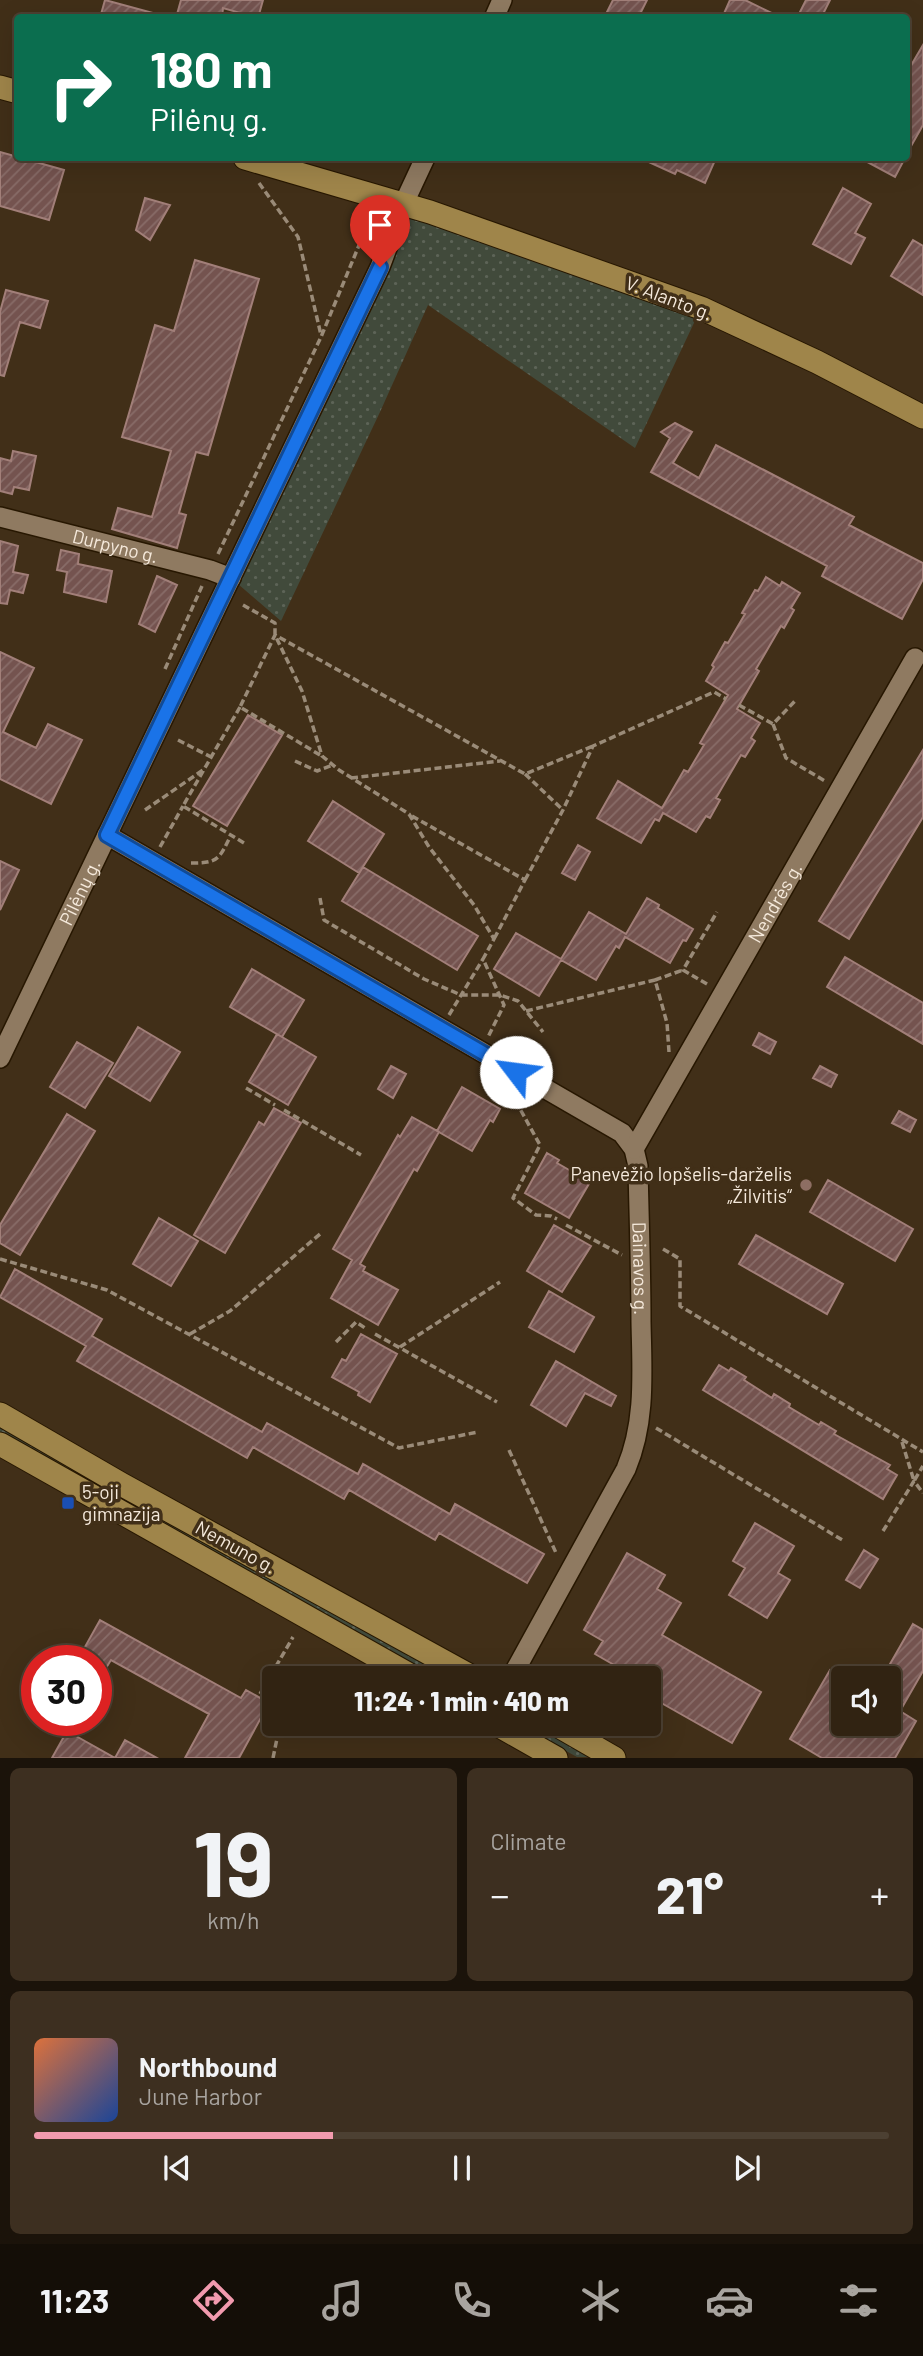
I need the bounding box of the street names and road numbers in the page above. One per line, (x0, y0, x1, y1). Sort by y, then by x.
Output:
street label: V. Alanto g. (622, 270, 716, 325)
street label: Durpyno g. (70, 524, 161, 567)
street label: Pilėnų g. (54, 855, 105, 929)
street label: Nendrės g. (743, 858, 807, 946)
street label: Dainavos g. (628, 1221, 653, 1315)
street label: Nemuno g. (192, 1515, 281, 1578)

